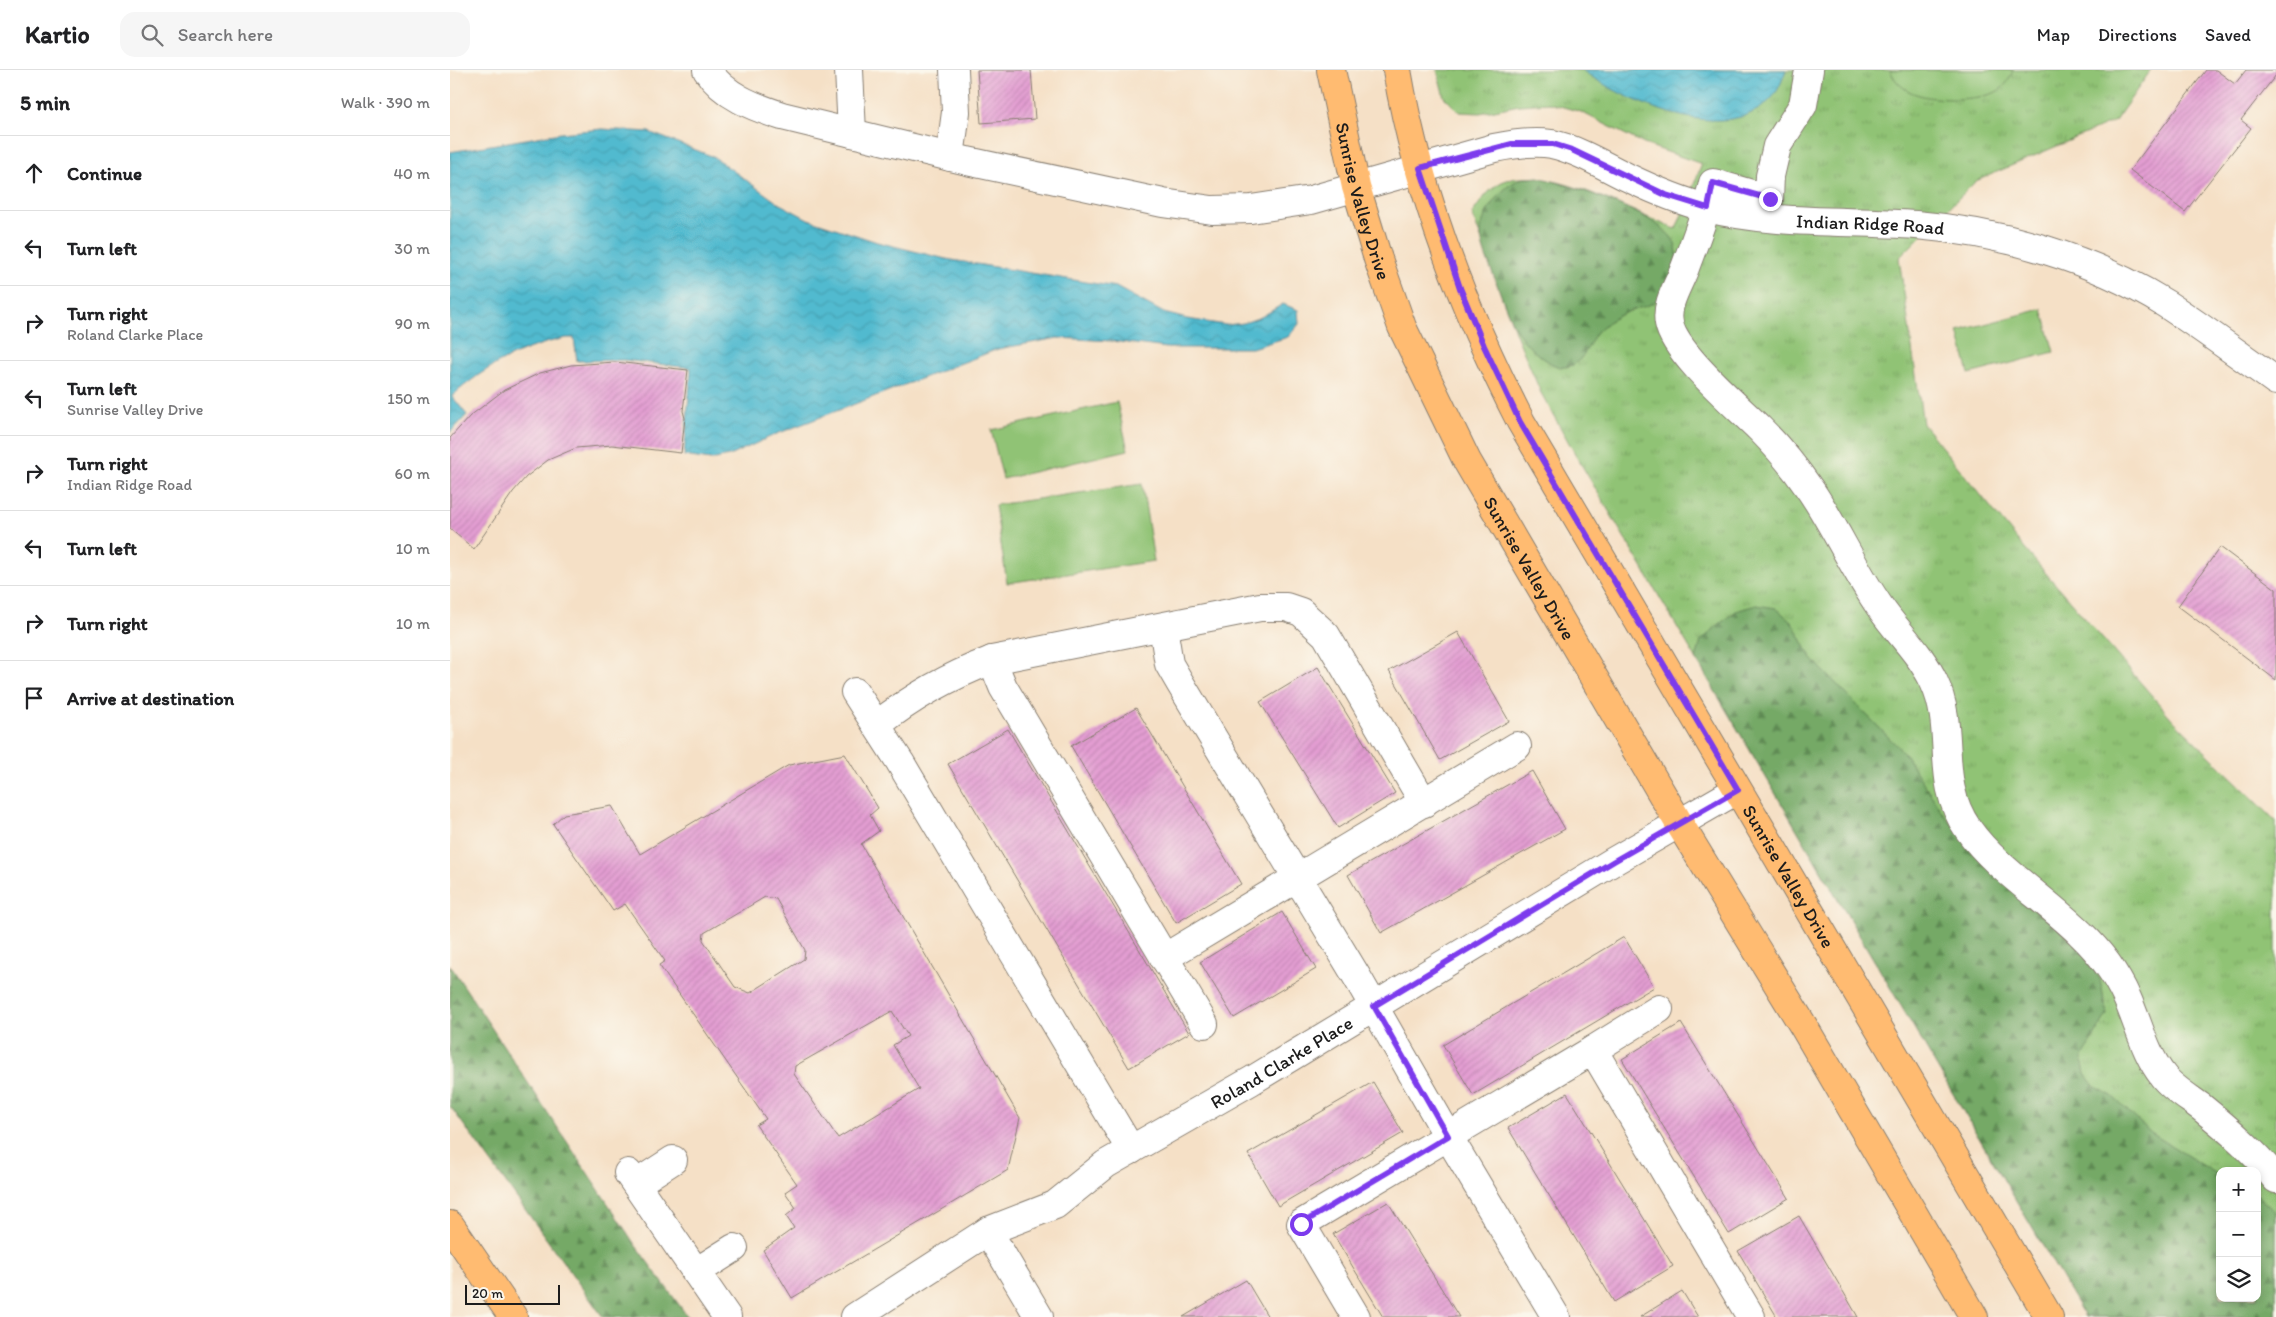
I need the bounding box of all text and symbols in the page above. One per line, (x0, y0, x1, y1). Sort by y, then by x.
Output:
search box (120, 12, 470, 57)
text: Kartio (25, 20, 90, 49)
icon: search (138, 21, 166, 49)
text: Search here (178, 23, 273, 46)
text: Map (2037, 24, 2070, 46)
text: Directions (2098, 24, 2177, 46)
text: Saved (2205, 24, 2251, 46)
text: 5 min (20, 90, 70, 115)
text: Walk · 390 m (341, 93, 430, 112)
street label: Sunrise Valley Drive (1331, 120, 1395, 283)
icon: ahead (20, 159, 48, 187)
text: Continue (67, 162, 142, 185)
text: 40 m (393, 164, 430, 183)
route end (1759, 188, 1782, 211)
street label: Indian Ridge Road (1795, 209, 1947, 240)
icon: left (20, 234, 48, 262)
text: Turn left (67, 237, 137, 260)
text: 30 m (394, 239, 430, 258)
text: Turn right (67, 302, 148, 325)
icon: right (20, 309, 48, 337)
text: 90 m (395, 314, 430, 333)
text: Roland Clarke Place (67, 325, 203, 344)
text: Turn left (67, 377, 137, 400)
icon: left (20, 384, 48, 412)
text: 150 m (387, 389, 430, 408)
text: Sunrise Valley Drive (67, 400, 204, 419)
text: Turn right (67, 452, 148, 475)
icon: right (20, 459, 48, 487)
text: 60 m (395, 464, 430, 483)
text: Indian Ridge Road (67, 475, 192, 494)
street label: Sunrise Valley Drive (1478, 492, 1580, 644)
icon: left (20, 534, 48, 562)
text: Turn left (67, 537, 137, 560)
text: 10 m (396, 539, 430, 558)
icon: right (20, 609, 48, 637)
text: Turn right (67, 612, 148, 635)
text: 10 m (396, 614, 430, 633)
icon: arrive (20, 684, 48, 712)
text: Arrive at destination (67, 687, 234, 710)
street label: Sunrise Valley Drive (1737, 801, 1840, 952)
street label: Roland Clarke Place (1206, 1011, 1357, 1114)
map controls (2216, 1167, 2261, 1302)
button: + (2216, 1167, 2261, 1212)
button: − (2216, 1212, 2261, 1257)
route start (1290, 1213, 1313, 1236)
button: layers (2216, 1257, 2261, 1302)
scale bar (465, 1282, 560, 1305)
text: 20 m (472, 1285, 503, 1302)

